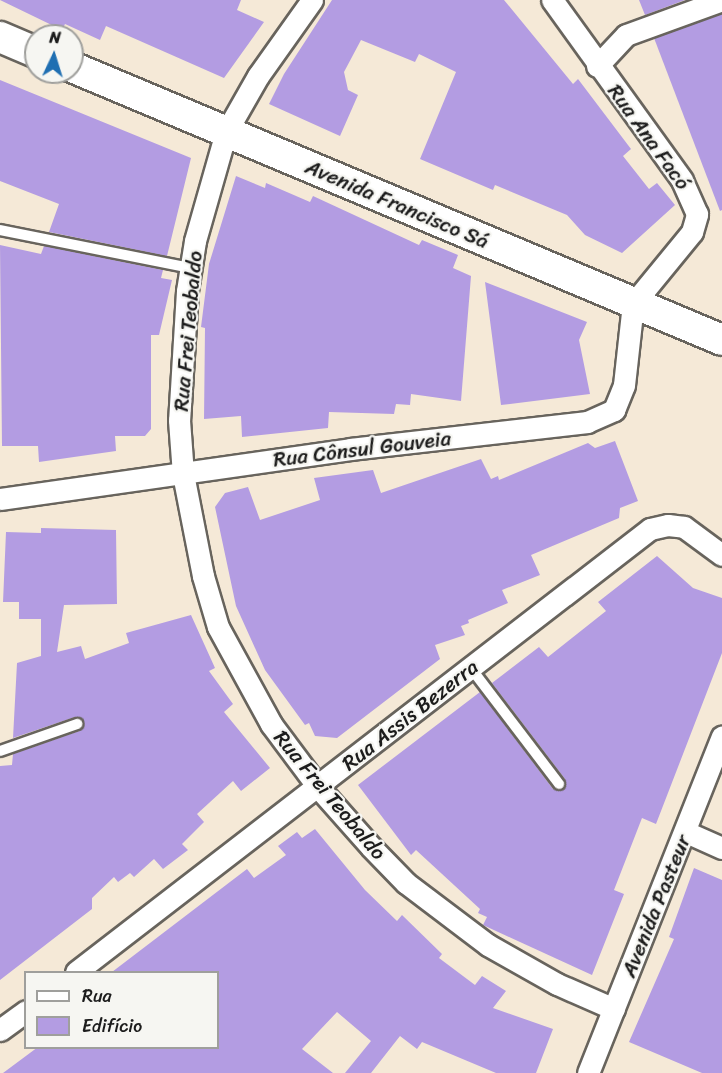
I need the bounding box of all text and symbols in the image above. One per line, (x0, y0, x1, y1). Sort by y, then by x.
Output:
text: N (49, 23, 62, 52)
north arrow (24, 24, 84, 84)
street label: Rua Ana Facó (602, 79, 696, 195)
street label: Avenida Francisco Sá (302, 154, 492, 254)
street label: Rua Frei Teobaldo (168, 249, 208, 413)
street label: Rua Cônsul Gouveia (272, 426, 452, 472)
street label: Rua Assis Bezerra (337, 654, 483, 776)
street label: Rua Frei Teobaldo (268, 724, 392, 866)
street label: Avenida Pasteur (616, 831, 696, 981)
legend (24, 971, 219, 1049)
text: Rua (82, 980, 112, 1012)
text: Edifício (82, 1010, 142, 1042)

